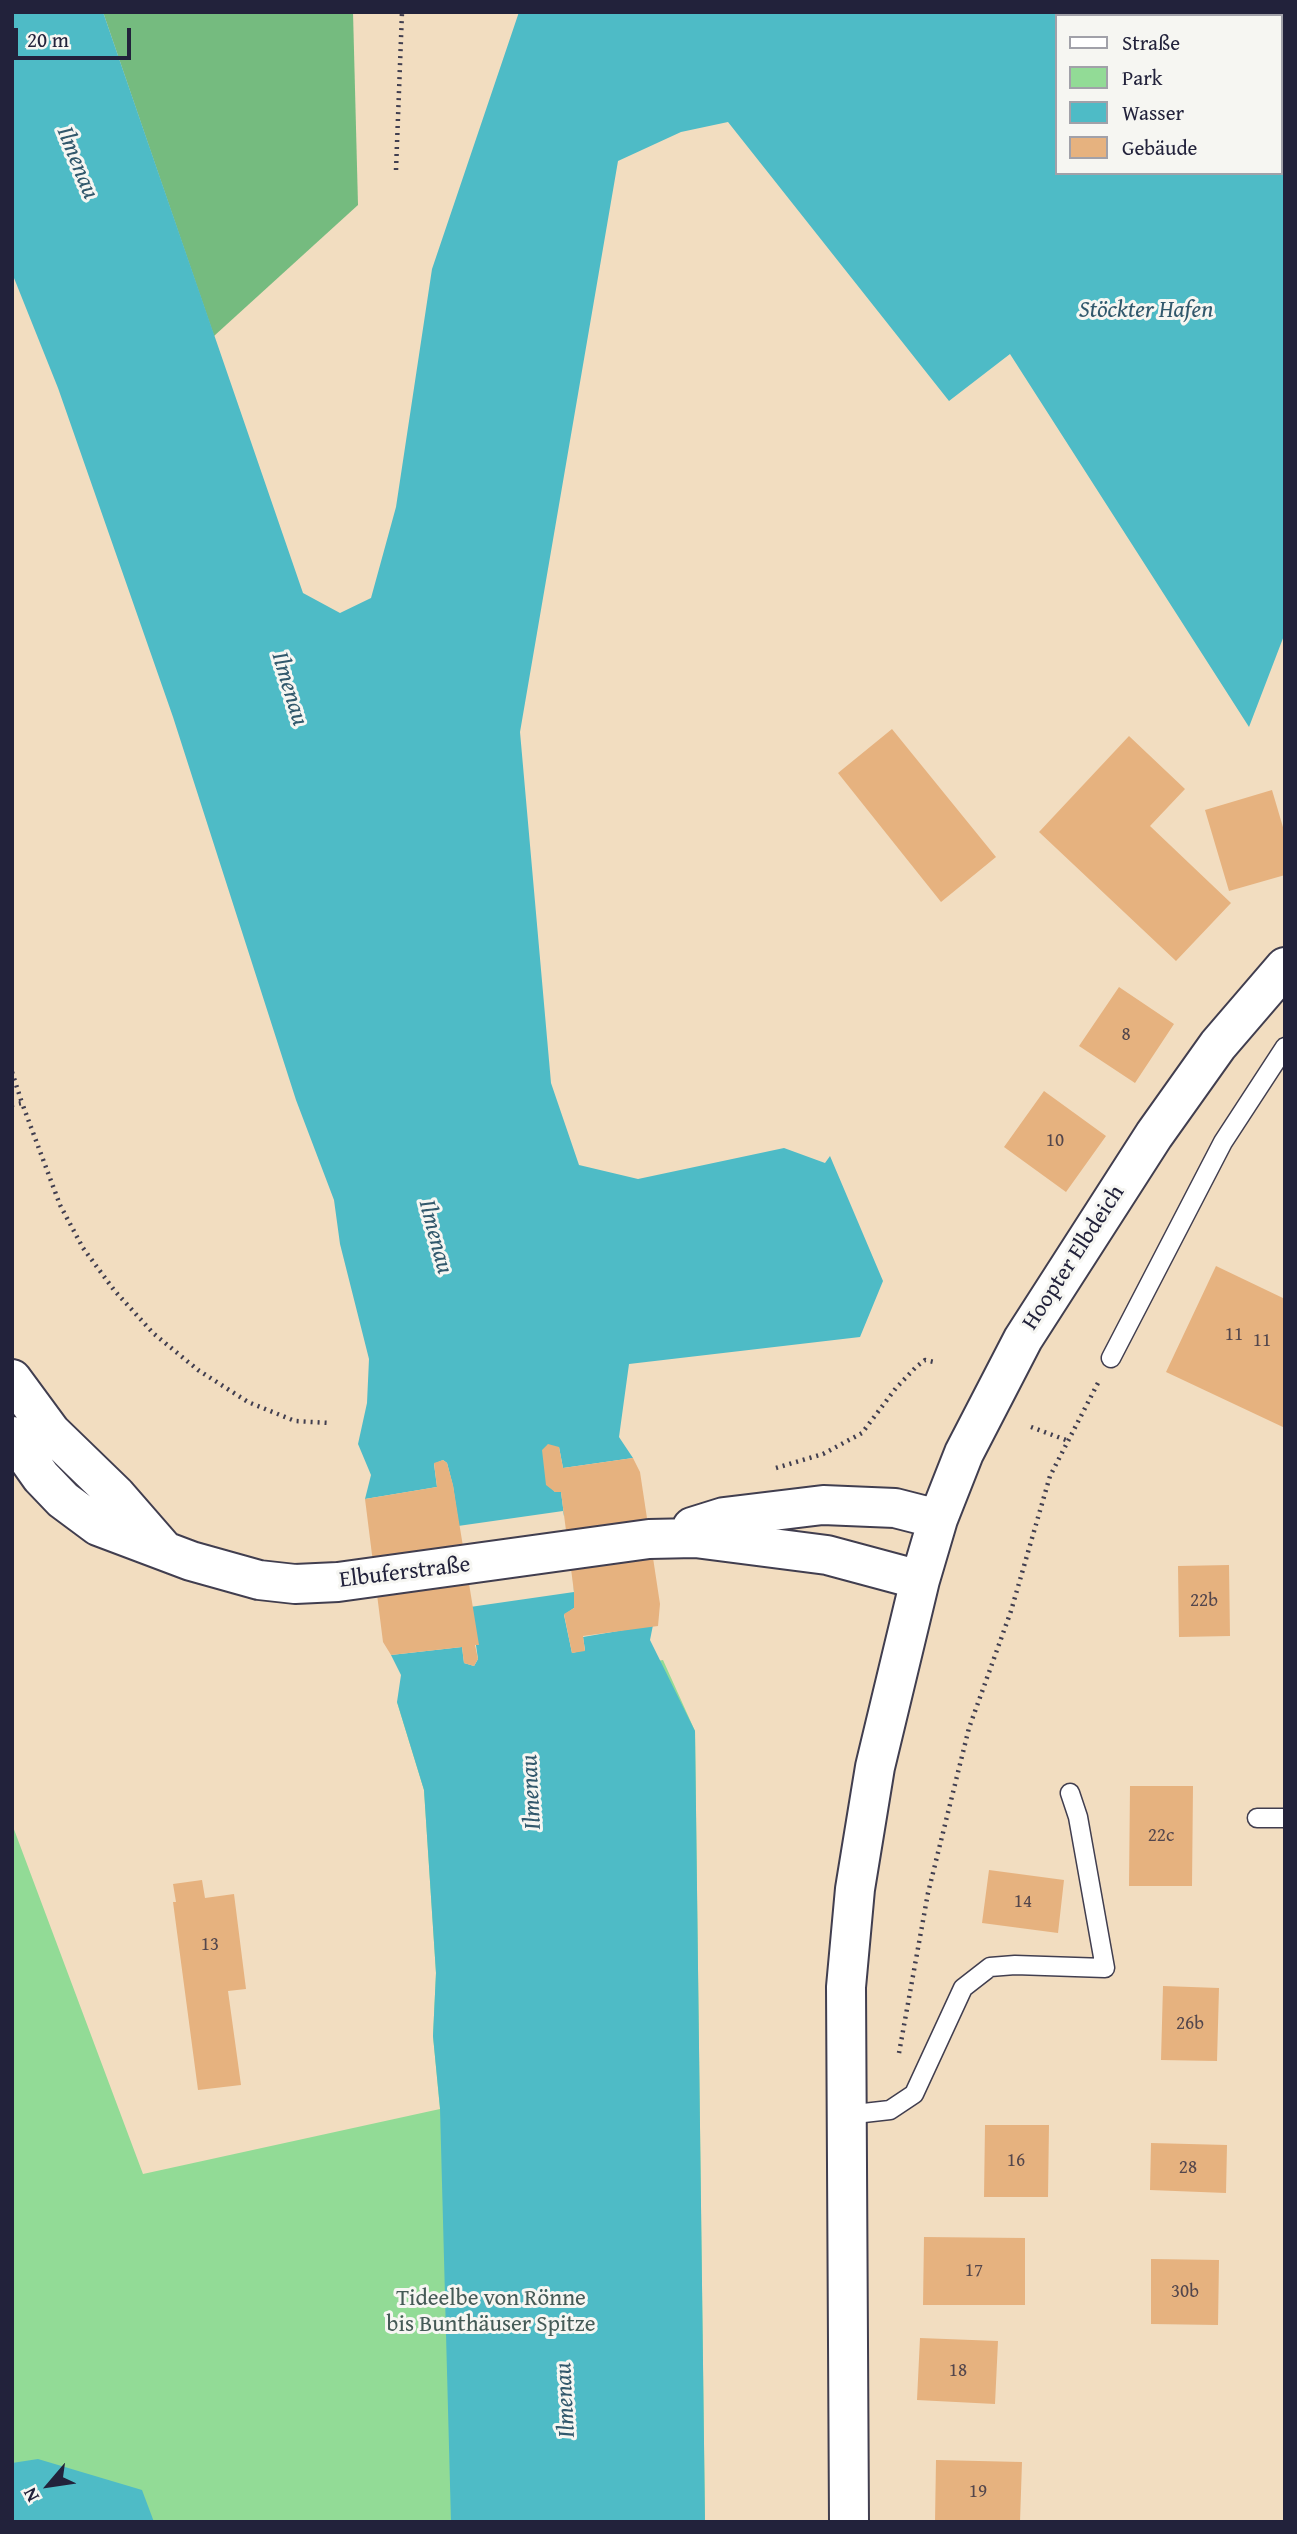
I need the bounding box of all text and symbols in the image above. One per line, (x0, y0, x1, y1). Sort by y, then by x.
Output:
scale bar (18, 14, 135, 58)
legend (1056, 14, 1283, 175)
text: 20 m (27, 24, 69, 55)
text: Straße (1122, 27, 1180, 58)
text: Park (1122, 62, 1163, 93)
text: Wasser (1122, 97, 1184, 128)
water label: Ilmenau (49, 123, 105, 203)
text: Gebäude (1122, 132, 1197, 163)
water label: Stöckter Hafen (1079, 297, 1213, 325)
water label: Ilmenau (264, 649, 314, 729)
house number: 8 (1121, 1024, 1131, 1046)
house number: 10 (1046, 1130, 1064, 1152)
street label: Hoopter Elbdeich (1017, 1181, 1131, 1335)
water label: Ilmenau (411, 1197, 459, 1277)
house number: 11 (1225, 1324, 1243, 1346)
house number: 11 (1253, 1330, 1271, 1352)
street label: Elbuferstraße (338, 1551, 472, 1595)
house number: 22b (1190, 1590, 1218, 1612)
water label: Ilmenau (516, 1753, 548, 1831)
house number: 22c (1148, 1825, 1174, 1847)
house number: 14 (1014, 1891, 1032, 1913)
house number: 13 (201, 1934, 219, 1956)
house number: 26b (1176, 2013, 1204, 2035)
house number: 16 (1007, 2150, 1025, 2172)
house number: 28 (1179, 2157, 1197, 2179)
house number: 17 (965, 2260, 983, 2282)
house number: 30b (1171, 2281, 1199, 2303)
park label: Tideelbe von Rönne bis Bunthäuser Spitze (387, 2285, 595, 2339)
house number: 18 (949, 2360, 967, 2382)
water label: Ilmenau (550, 2361, 582, 2439)
north arrow (14, 2450, 84, 2520)
house number: 19 (969, 2481, 987, 2503)
text: N (15, 2483, 46, 2508)

